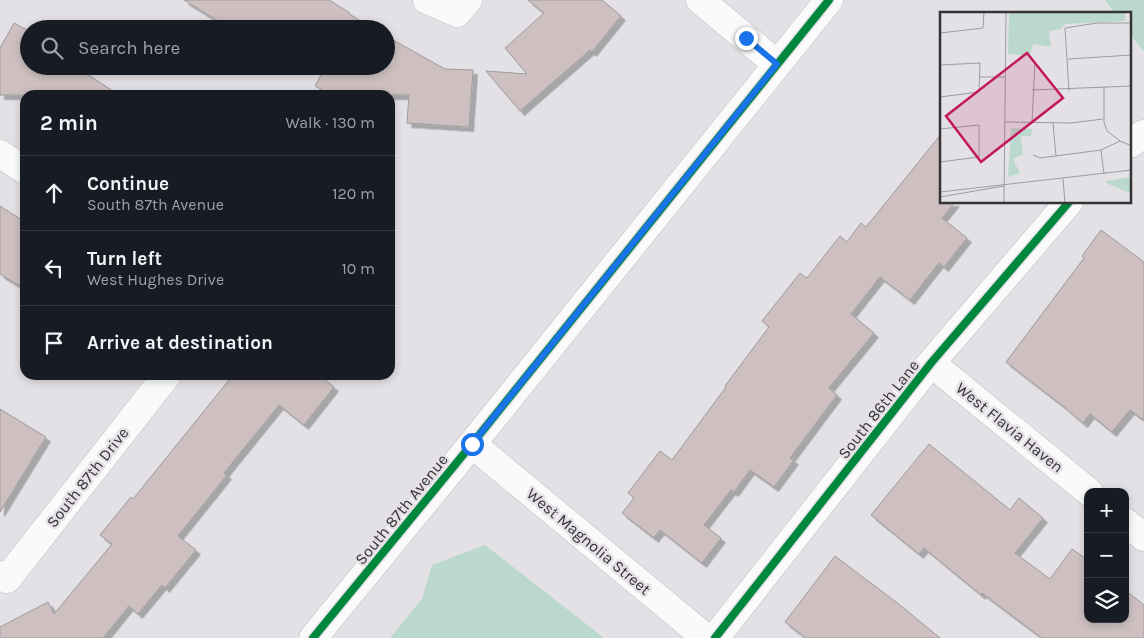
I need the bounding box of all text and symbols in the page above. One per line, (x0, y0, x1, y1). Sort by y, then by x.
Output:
inset map (940, 12, 1132, 204)
search box (20, 20, 395, 75)
route end (735, 27, 758, 50)
icon: search (38, 34, 66, 62)
text: Search here (78, 37, 180, 59)
text: 2 min (40, 111, 98, 135)
text: Walk · 130 m (285, 113, 375, 132)
text: Continue (87, 173, 169, 195)
icon: ahead (40, 179, 68, 207)
text: 120 m (332, 184, 375, 203)
text: South 87th Avenue (87, 195, 224, 214)
text: Turn left (87, 248, 162, 270)
icon: left (40, 254, 68, 282)
text: 10 m (341, 259, 375, 278)
text: West Hughes Drive (87, 270, 224, 289)
icon: arrive (40, 329, 68, 357)
text: Arrive at destination (87, 332, 273, 354)
street label: South 86th Lane (834, 356, 923, 463)
street label: West Flavia Haven (952, 378, 1067, 477)
street label: South 87th Drive (42, 423, 132, 531)
route start (461, 433, 484, 456)
street label: South 87th Avenue (351, 450, 452, 569)
street label: West Magnolia Street (523, 484, 654, 599)
map controls (1084, 488, 1129, 623)
button: + (1084, 488, 1129, 533)
button: − (1084, 533, 1129, 578)
button: layers (1084, 578, 1129, 623)

